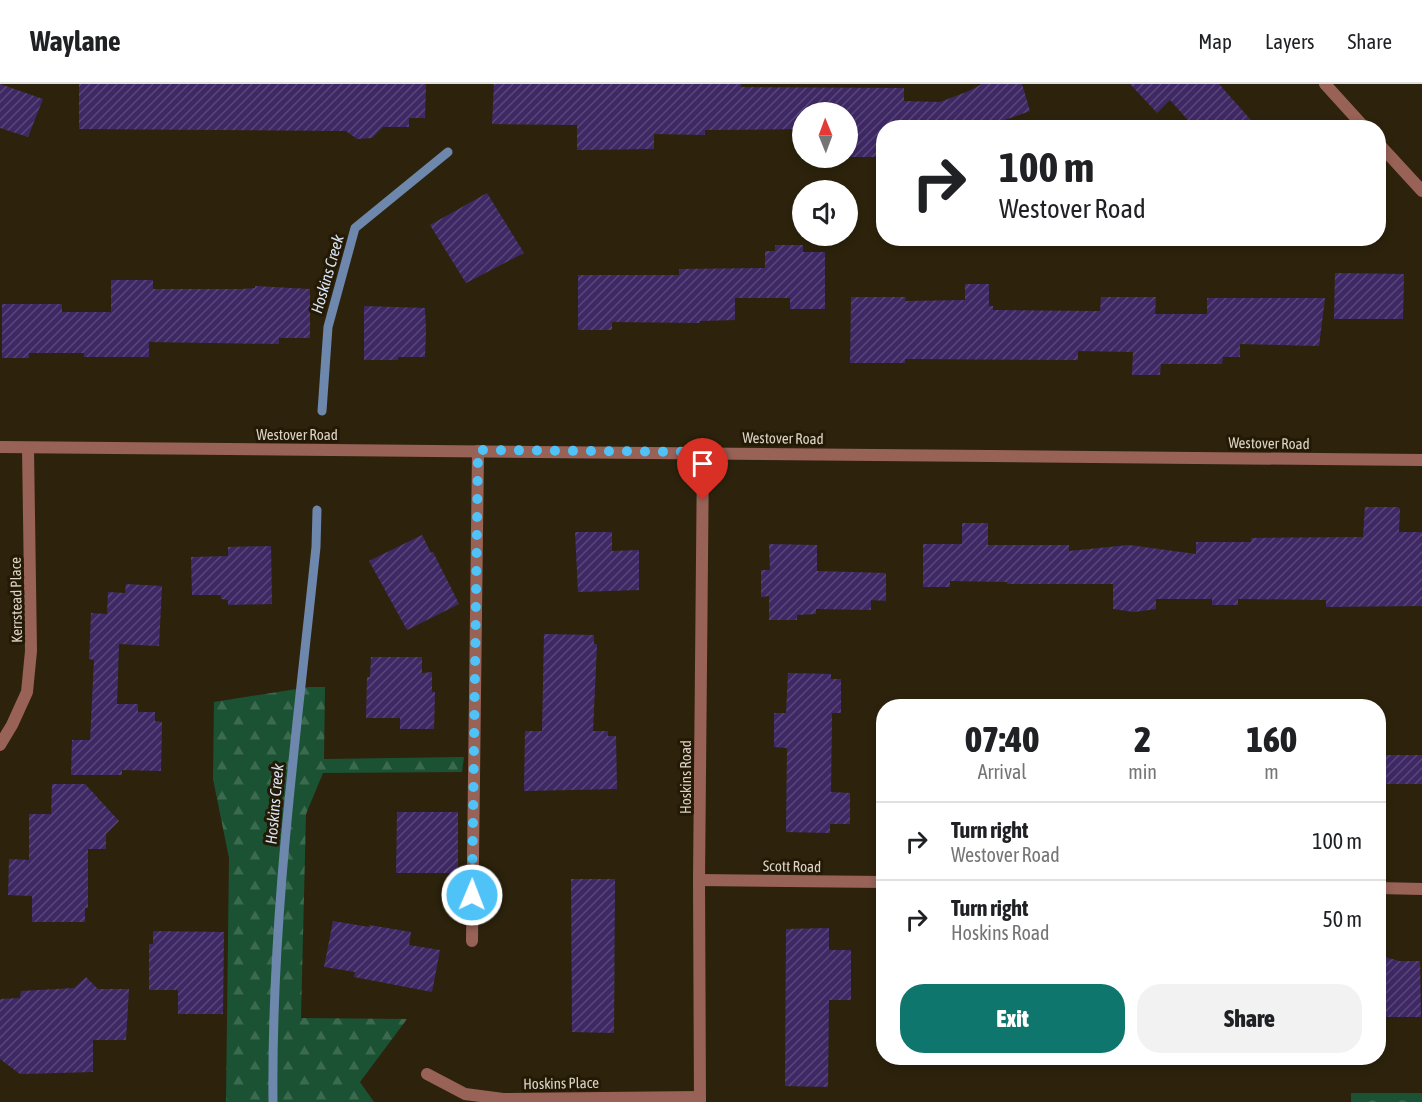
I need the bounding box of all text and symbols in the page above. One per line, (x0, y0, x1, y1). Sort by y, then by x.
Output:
text: Waylane (30, 25, 121, 57)
text: Map (1198, 29, 1232, 53)
text: Layers (1265, 29, 1315, 53)
text: Share (1348, 29, 1392, 53)
north arrow (792, 102, 858, 168)
map controls (792, 102, 858, 246)
text: 100 m (999, 143, 1094, 191)
icon: right (900, 144, 978, 222)
button: sound (792, 180, 858, 246)
text: Westover Road (999, 193, 1146, 224)
water label: Hoskins Creek (307, 232, 347, 315)
street label: Westover Road (256, 426, 338, 443)
street label: Westover Road (742, 429, 824, 447)
street label: Westover Road (1228, 434, 1310, 452)
pin (677, 438, 728, 500)
icon: arrive (686, 447, 719, 480)
street label: Kerrstead Place (7, 557, 25, 643)
text: 07:40 (965, 718, 1039, 760)
text: 2 (1134, 718, 1151, 760)
text: 160 (1246, 718, 1297, 760)
street label: Hoskins Road (677, 740, 694, 814)
text: Arrival (978, 760, 1027, 783)
text: min (1128, 760, 1157, 783)
text: m (1264, 760, 1279, 783)
water label: Hoskins Creek (262, 762, 287, 845)
text: Turn right (951, 817, 1028, 843)
icon: right (900, 825, 933, 858)
text: 100 m (1312, 828, 1362, 854)
text: Westover Road (951, 843, 1060, 866)
street label: Scott Road (763, 857, 821, 875)
position arrow (440, 863, 504, 927)
text: Turn right (951, 895, 1028, 921)
icon: right (900, 903, 933, 936)
text: 50 m (1322, 906, 1362, 932)
text: Hoskins Road (951, 921, 1050, 944)
button: Exit (900, 984, 1125, 1053)
button: Share (1137, 984, 1362, 1053)
street label: Hoskins Place (523, 1074, 599, 1092)

